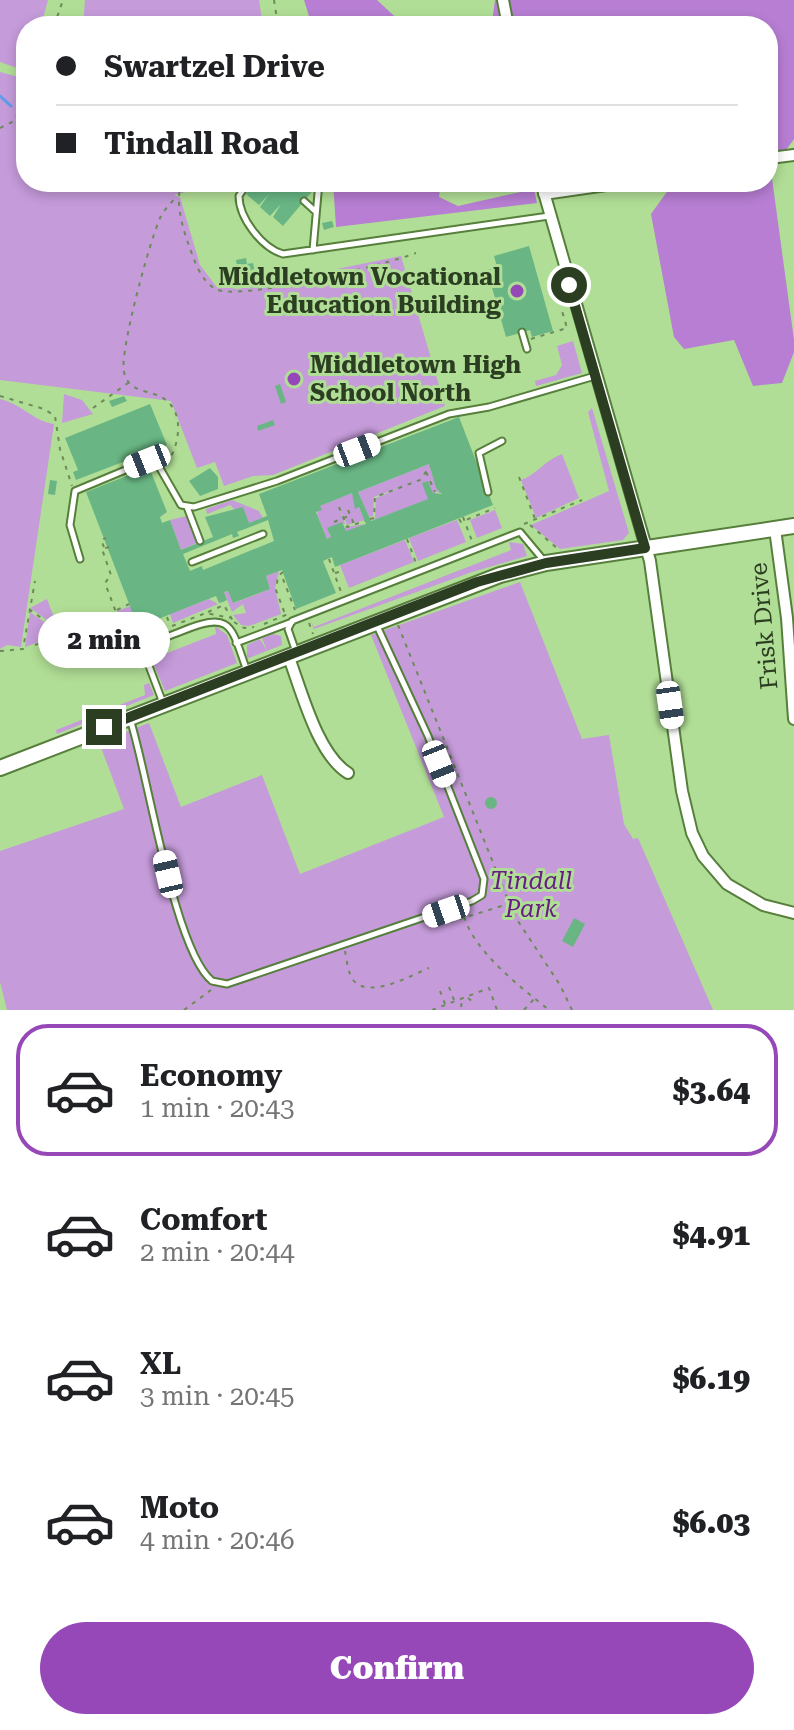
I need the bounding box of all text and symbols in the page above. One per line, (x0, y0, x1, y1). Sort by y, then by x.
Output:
text: Swartzel Drive (104, 49, 325, 84)
text: Tindall Road (104, 126, 299, 161)
place label: Middletown Vocational Education Building (218, 263, 501, 319)
route start (551, 267, 587, 303)
marker: Middletown Vocational Education Building (508, 282, 526, 300)
place label: Middletown High School North (310, 351, 521, 407)
marker: Middletown High School North (285, 370, 303, 388)
car (330, 430, 384, 470)
car (120, 441, 174, 481)
street label: Frisk Drive (745, 561, 783, 691)
callout: 2 min (38, 611, 170, 667)
text: 2 min (67, 625, 141, 655)
car (655, 680, 685, 730)
route end (86, 709, 122, 745)
car (419, 737, 459, 791)
car (151, 848, 185, 900)
park label: Tindall Park (490, 867, 572, 923)
car (419, 892, 473, 930)
icon: car (44, 1054, 116, 1126)
text: Economy (140, 1058, 282, 1093)
text: $3.64 (673, 1073, 750, 1108)
text: 1 min · 20:43 (140, 1093, 295, 1123)
icon: car (44, 1198, 116, 1270)
text: Comfort (140, 1202, 267, 1237)
text: $4.91 (673, 1217, 750, 1252)
text: 2 min · 20:44 (140, 1237, 295, 1267)
icon: car (44, 1342, 116, 1414)
text: XL (140, 1346, 181, 1381)
text: $6.19 (673, 1361, 750, 1396)
text: 3 min · 20:45 (140, 1381, 295, 1411)
icon: car (44, 1486, 116, 1558)
text: Moto (140, 1490, 219, 1525)
text: $6.03 (673, 1505, 750, 1540)
text: 4 min · 20:46 (140, 1525, 295, 1555)
button: Confirm (40, 1622, 754, 1714)

